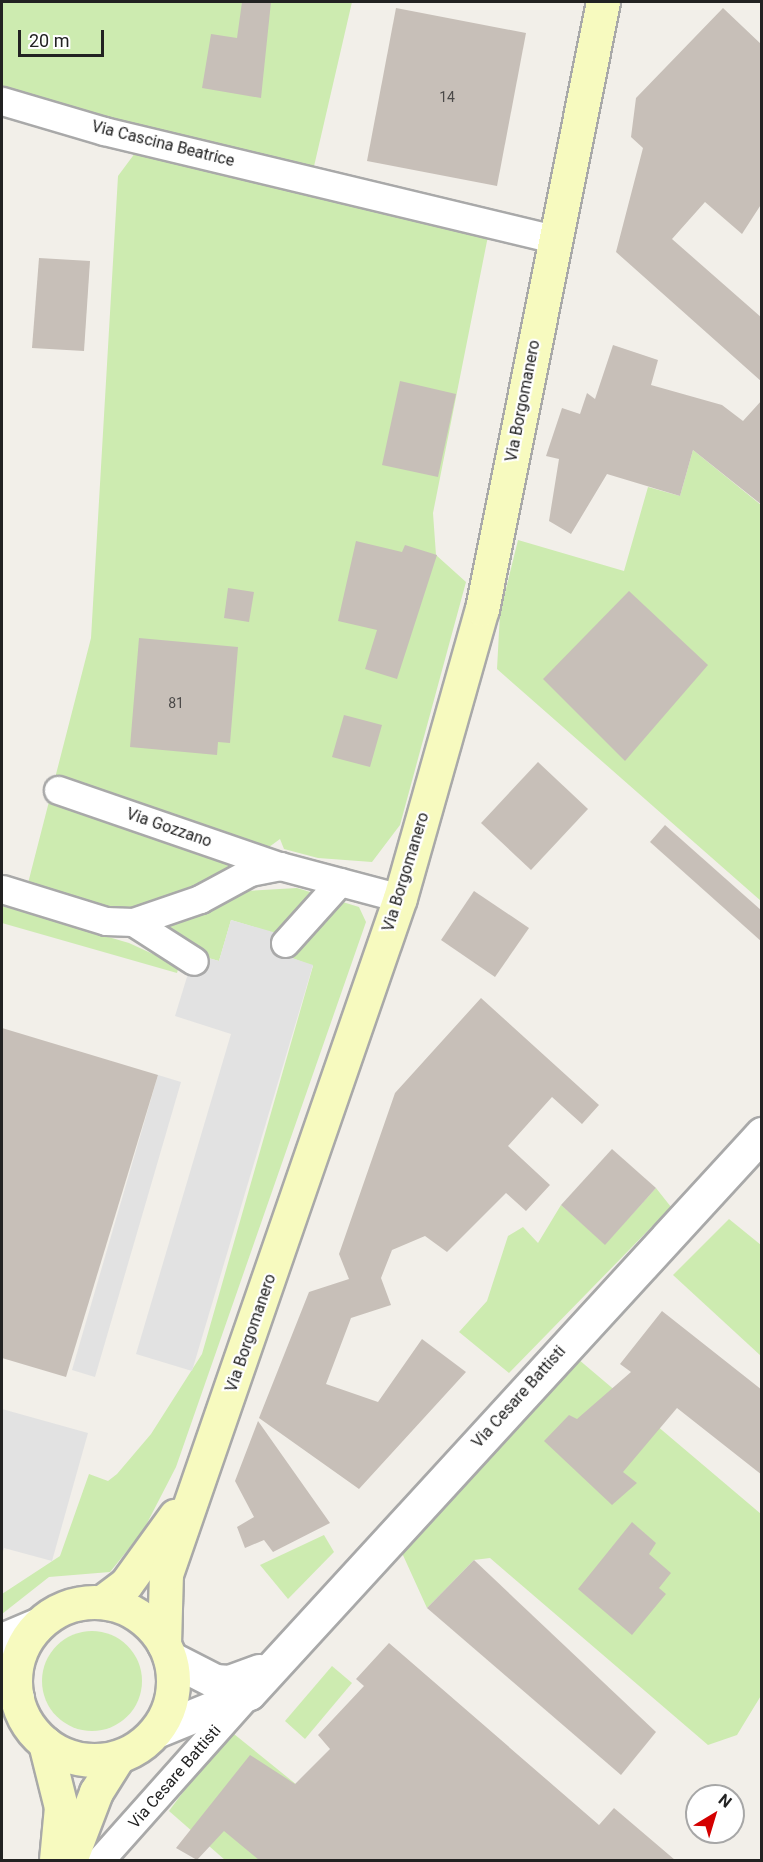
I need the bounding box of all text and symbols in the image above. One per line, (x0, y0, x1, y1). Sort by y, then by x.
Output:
scale bar (21, 18, 106, 56)
text: 20 m (29, 30, 69, 51)
house number: 14 (439, 89, 455, 105)
street label: Via Cascina Beatrice (90, 117, 236, 171)
street label: Via Borgomanero (502, 338, 544, 464)
house number: 81 (168, 695, 184, 711)
street label: Via Gozzano (124, 804, 214, 852)
street label: Via Borgomanero (379, 810, 433, 934)
street label: Via Borgomanero (222, 1271, 280, 1395)
street label: Via Cesare Battisti (468, 1342, 570, 1452)
street label: Via Cesare Battisti (125, 1721, 225, 1833)
north arrow (685, 1784, 745, 1844)
text: N (715, 1790, 735, 1812)

